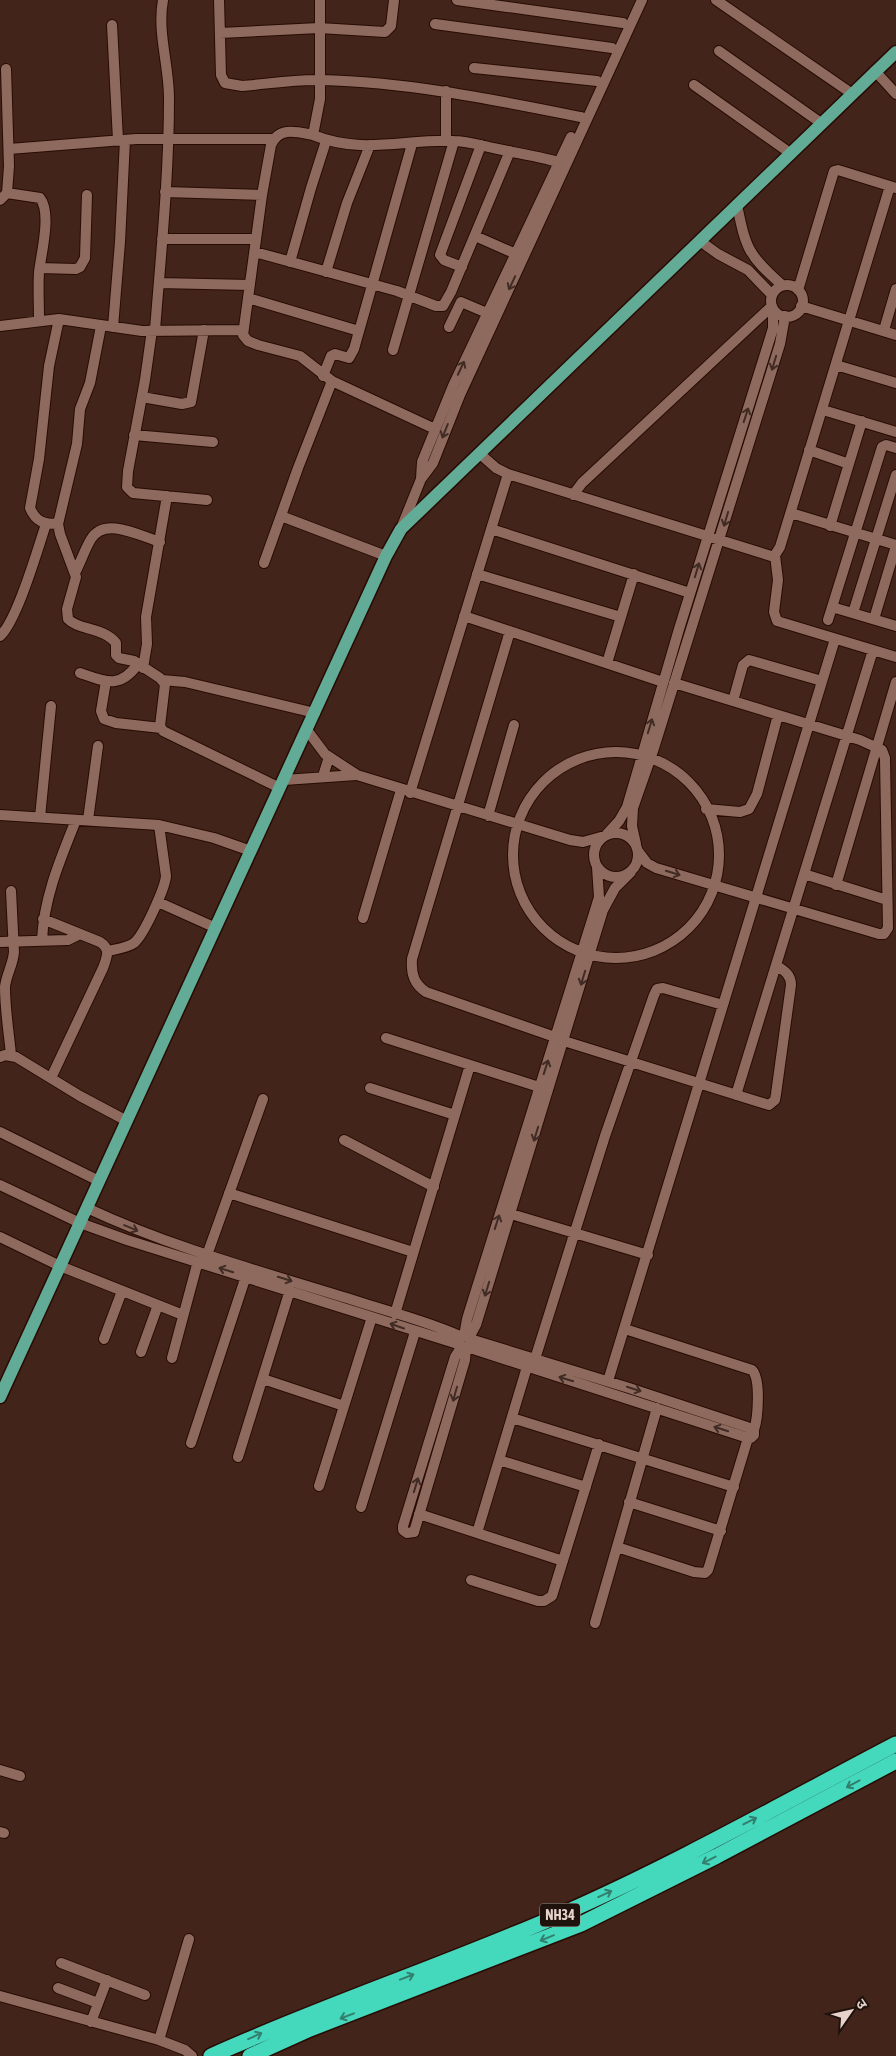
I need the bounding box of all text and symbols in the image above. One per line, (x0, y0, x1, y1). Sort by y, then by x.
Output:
one-way arrow (506, 275, 516, 290)
one-way arrow (769, 355, 779, 371)
one-way arrow (457, 361, 466, 376)
one-way arrow (742, 408, 751, 423)
one-way arrow (440, 423, 450, 438)
one-way arrow (721, 510, 730, 526)
one-way arrow (693, 563, 703, 579)
one-way arrow (646, 718, 656, 734)
one-way arrow (665, 869, 681, 879)
one-way arrow (578, 970, 588, 986)
one-way arrow (541, 1059, 551, 1075)
one-way arrow (530, 1125, 540, 1141)
one-way arrow (493, 1214, 503, 1230)
one-way arrow (123, 1224, 138, 1233)
one-way arrow (219, 1265, 235, 1275)
one-way arrow (277, 1275, 293, 1284)
one-way arrow (482, 1280, 492, 1296)
one-way arrow (390, 1321, 406, 1330)
one-way arrow (558, 1373, 574, 1383)
one-way arrow (626, 1385, 641, 1394)
one-way arrow (450, 1386, 459, 1402)
one-way arrow (713, 1424, 729, 1433)
one-way arrow (412, 1477, 422, 1493)
one-way arrow (846, 1780, 861, 1789)
one-way arrow (742, 1816, 757, 1825)
one-way arrow (702, 1855, 717, 1865)
one-way arrow (597, 1888, 612, 1898)
road number: NH34 (540, 1904, 580, 1926)
one-way arrow (540, 1934, 555, 1943)
one-way arrow (398, 1972, 414, 1981)
north arrow (826, 1986, 876, 2036)
text: उ (853, 1996, 871, 2012)
one-way arrow (339, 2012, 355, 2021)
one-way arrow (247, 2031, 262, 2040)

